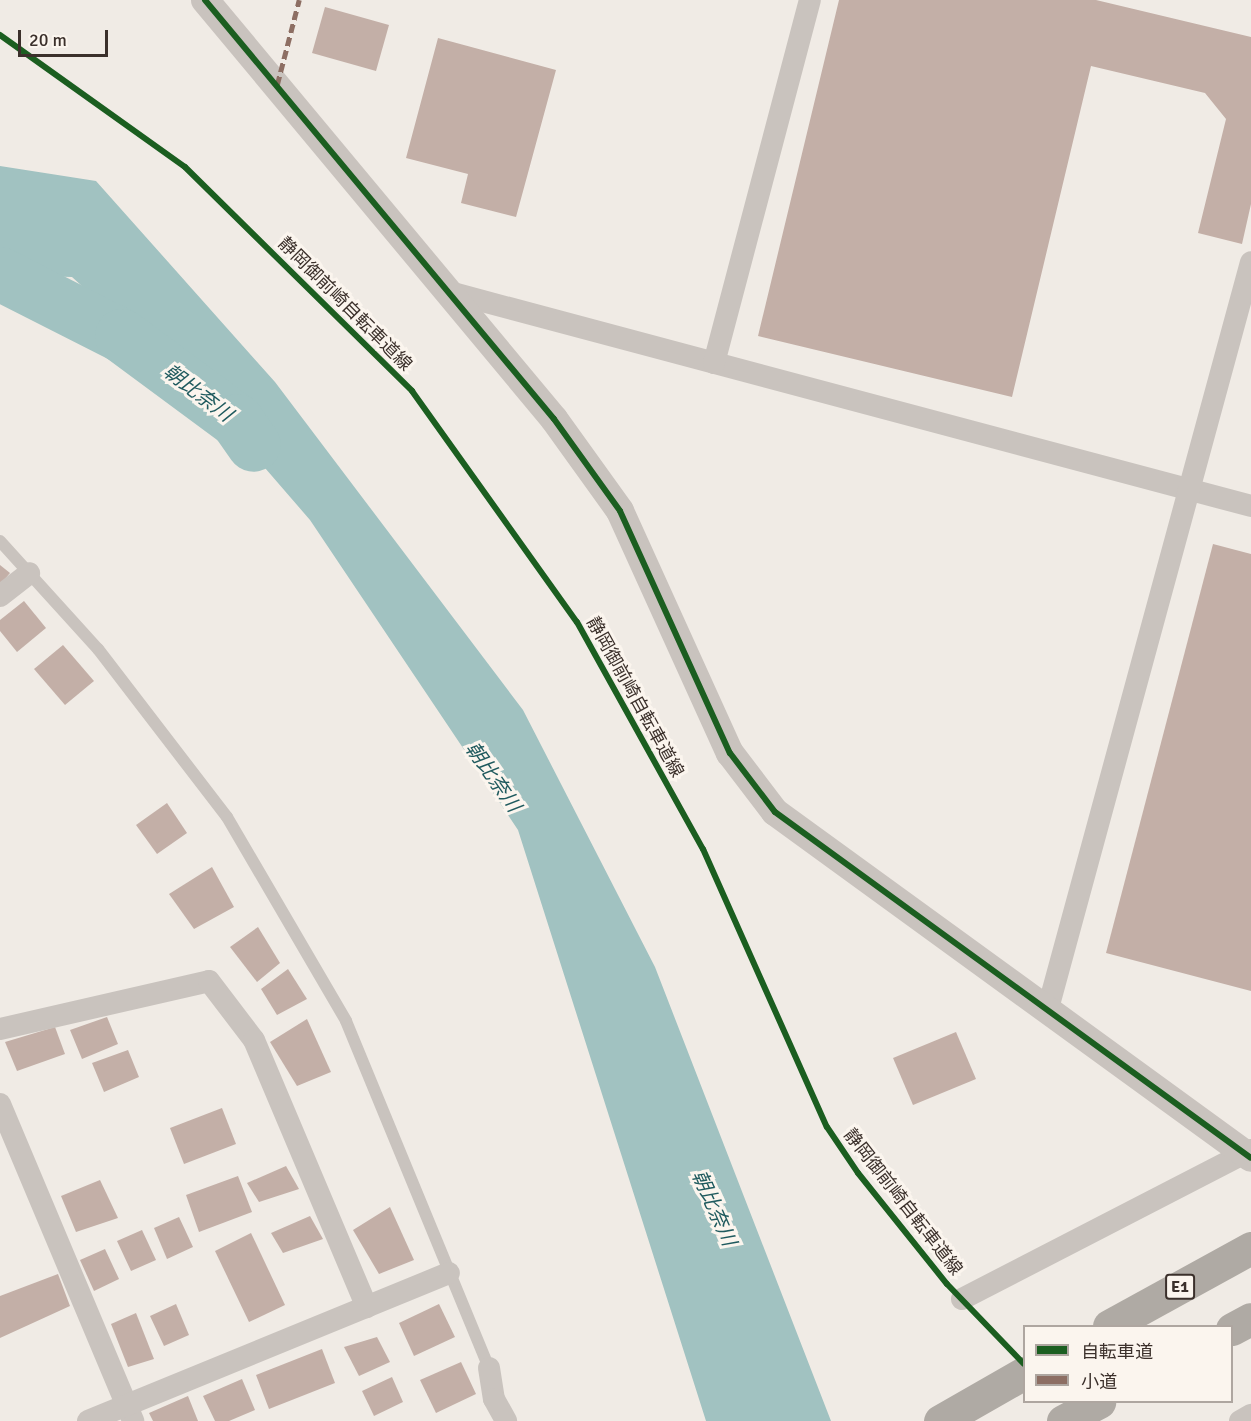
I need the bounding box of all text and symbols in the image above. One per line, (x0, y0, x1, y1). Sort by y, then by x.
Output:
scale bar (21, 18, 111, 56)
text: 20 m (29, 29, 67, 51)
street label: 静岡御前崎自転車道線 (274, 233, 416, 375)
water label: 朝比奈川 (159, 359, 237, 427)
street label: 静岡御前崎自転車道線 (582, 613, 688, 781)
water label: 朝比奈川 (460, 737, 526, 817)
street label: 静岡御前崎自転車道線 (839, 1124, 967, 1280)
water label: 朝比奈川 (687, 1167, 741, 1249)
road number: E1 (1165, 1274, 1195, 1300)
legend (1023, 1325, 1233, 1403)
text: 自転車道 (1081, 1341, 1153, 1363)
text: 小道 (1081, 1371, 1117, 1393)

